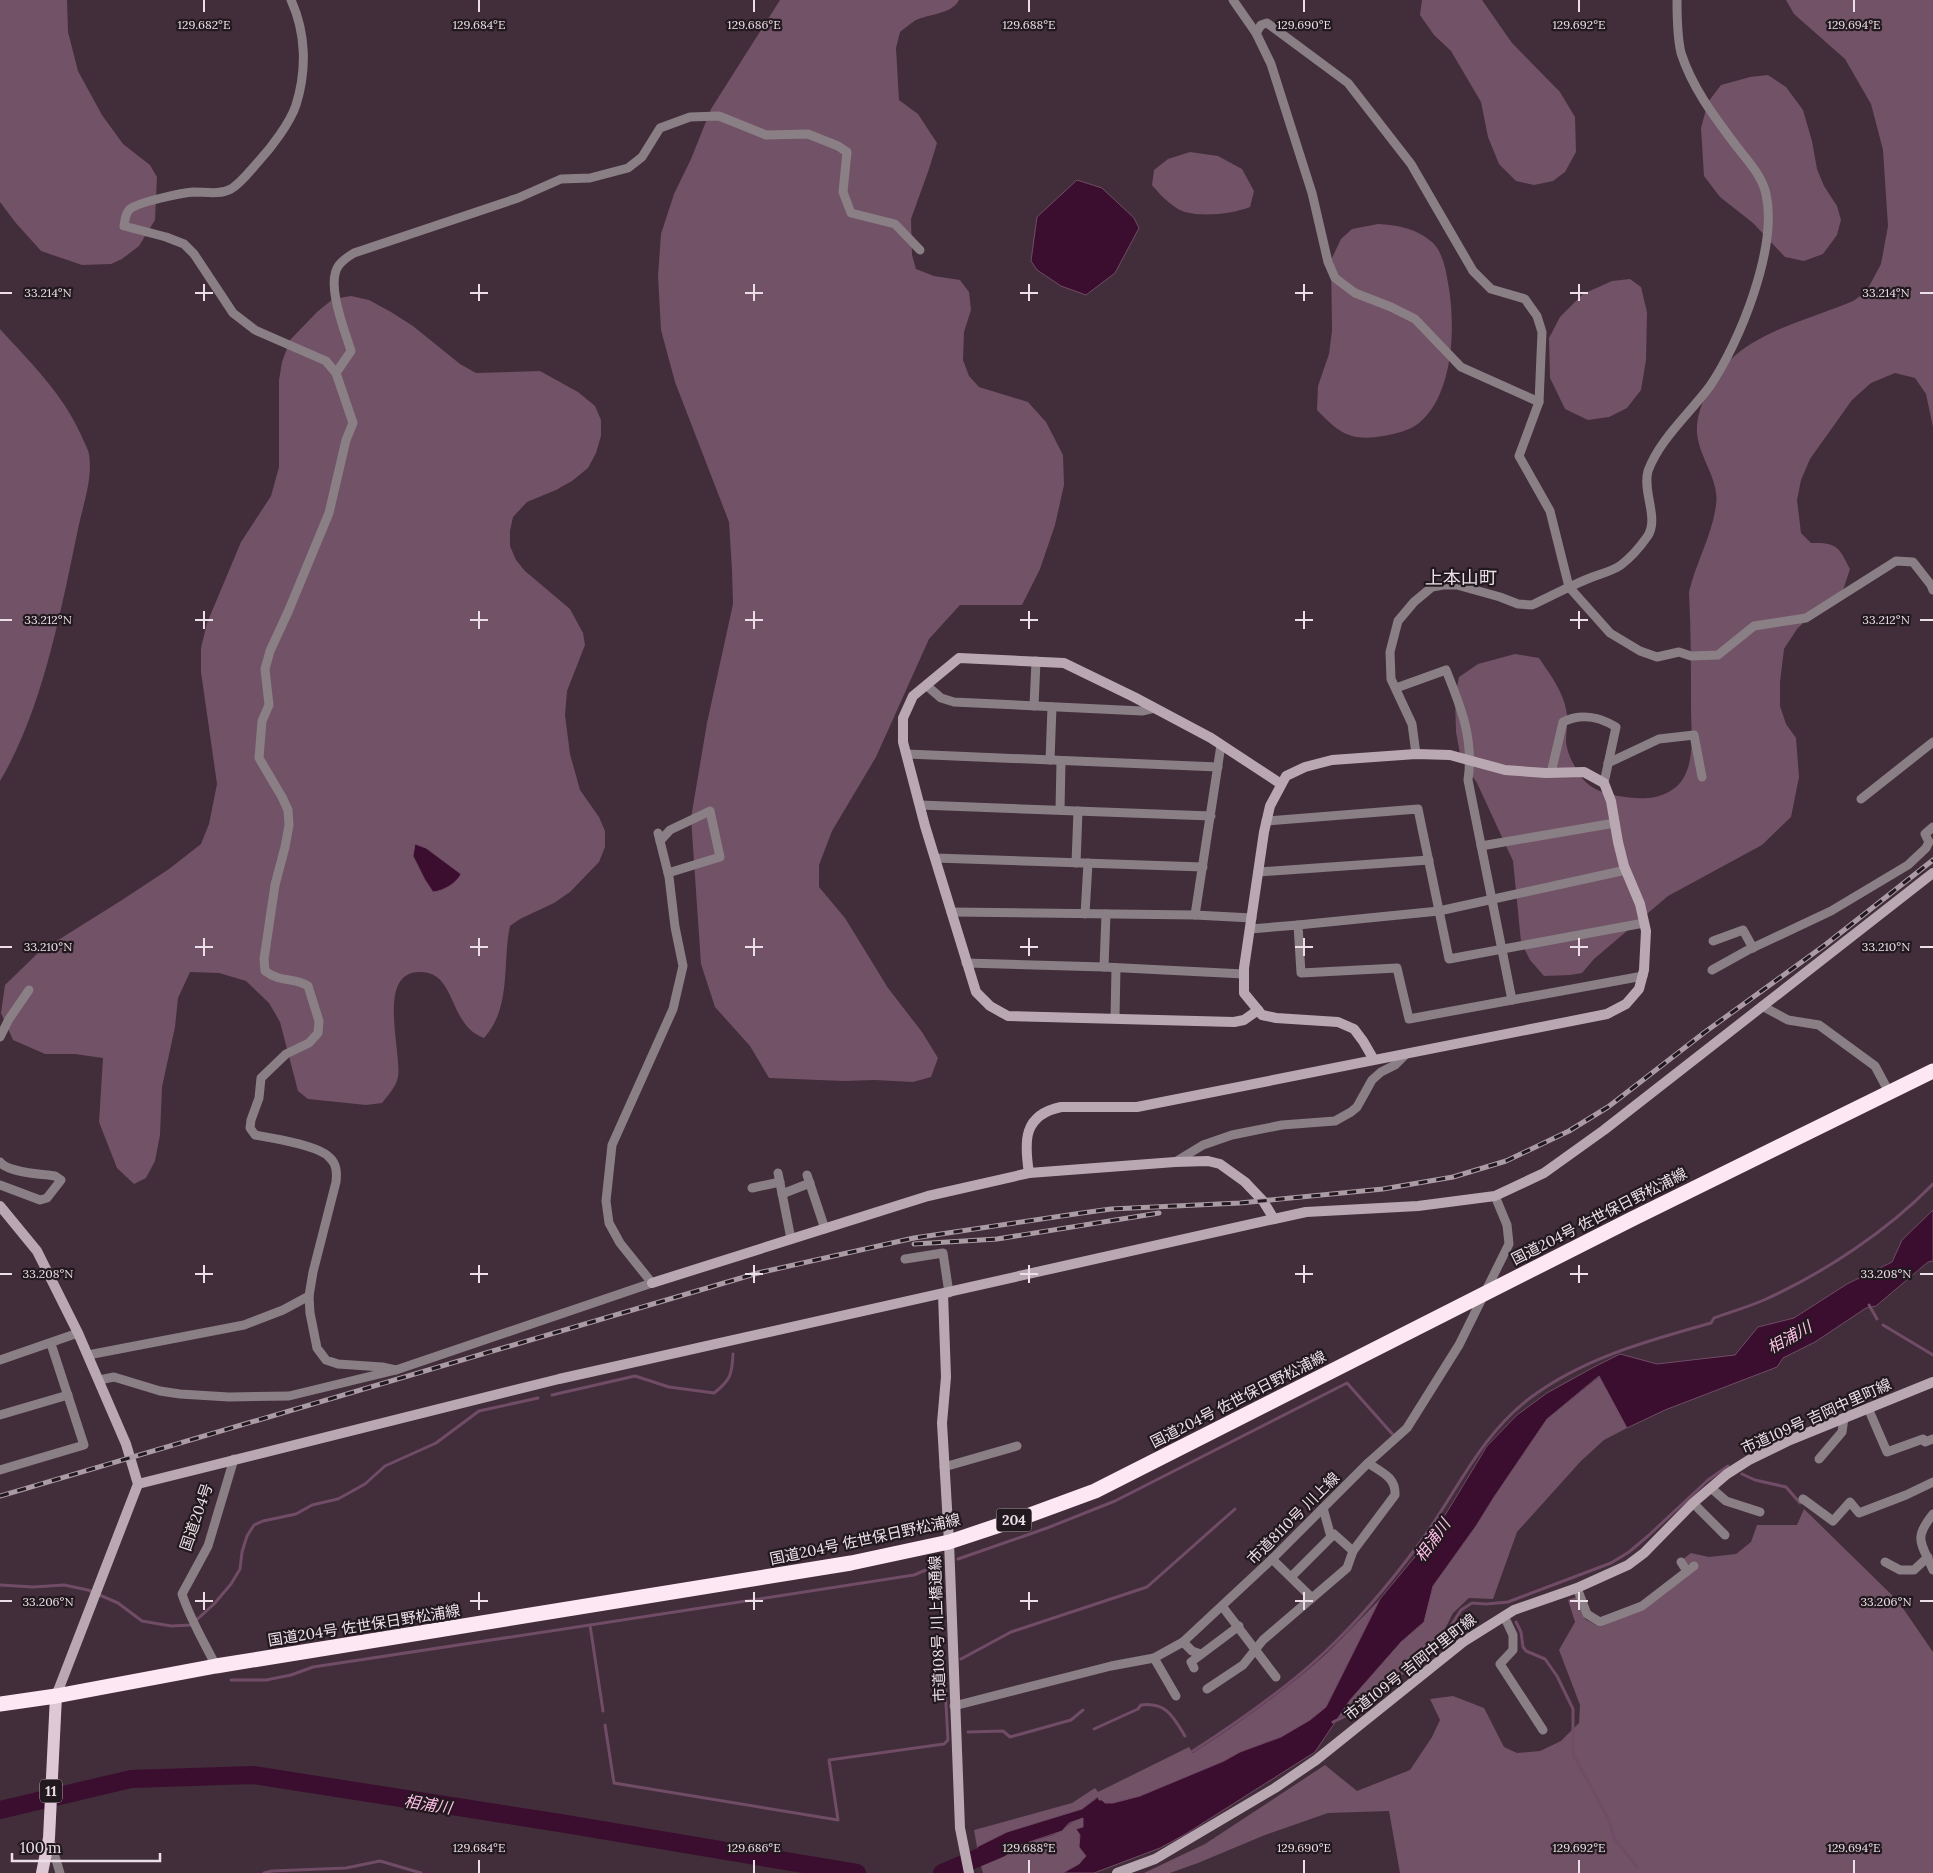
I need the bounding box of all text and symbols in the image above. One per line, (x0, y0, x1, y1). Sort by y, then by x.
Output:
text: 129.682°E (178, 17, 230, 32)
text: 129.684°E (453, 17, 505, 32)
text: 129.686°E (727, 17, 781, 32)
text: 129.688°E (1002, 17, 1056, 32)
text: 129.690°E (1277, 17, 1331, 32)
text: 129.692°E (1552, 17, 1606, 32)
text: 129.694°E (1828, 17, 1880, 32)
text: 33.214°N (24, 285, 72, 300)
text: 33.214°N (1862, 285, 1910, 300)
district label: 上本山町 (1425, 566, 1497, 589)
text: 33.212°N (24, 612, 72, 627)
text: 33.212°N (1862, 612, 1910, 627)
text: 33.210°N (24, 939, 72, 954)
text: 33.210°N (1862, 939, 1910, 954)
street label: 国道204号 佐世保日野松浦線 (1508, 1163, 1690, 1269)
text: 33.208°N (23, 1266, 73, 1281)
text: 33.208°N (1861, 1266, 1911, 1281)
water label: 相浦川 (1763, 1316, 1817, 1357)
street label: 国道204号 佐世保日野松浦線 (1147, 1346, 1329, 1452)
street label: 市道109号 吉岡中里町線 (1738, 1374, 1894, 1458)
street label: 市道8110号 川上線 (1243, 1468, 1343, 1568)
street label: 国道204号 (176, 1481, 216, 1553)
road number: 204 (996, 1508, 1032, 1532)
street label: 国道204号 佐世保日野松浦線 (768, 1509, 962, 1569)
water label: 相浦川 (1410, 1513, 1455, 1565)
street label: 市道108号 川上橋通線 (925, 1555, 949, 1703)
text: 33.206°N (22, 1594, 74, 1609)
text: 33.206°N (1860, 1594, 1912, 1609)
street label: 国道204号 佐世保日野松浦線 (266, 1600, 462, 1650)
street label: 市道109号 吉岡中里町線 (1340, 1610, 1480, 1724)
road number: 11 (40, 1780, 62, 1802)
water label: 相浦川 (403, 1790, 455, 1818)
scale bar (12, 1830, 160, 1862)
text: 100 m (20, 1838, 61, 1857)
text: 129.684°E (453, 1840, 505, 1855)
text: 129.686°E (727, 1840, 781, 1855)
text: 129.688°E (1002, 1840, 1056, 1855)
text: 129.690°E (1277, 1840, 1331, 1855)
text: 129.692°E (1552, 1840, 1606, 1855)
text: 129.694°E (1828, 1840, 1880, 1855)

